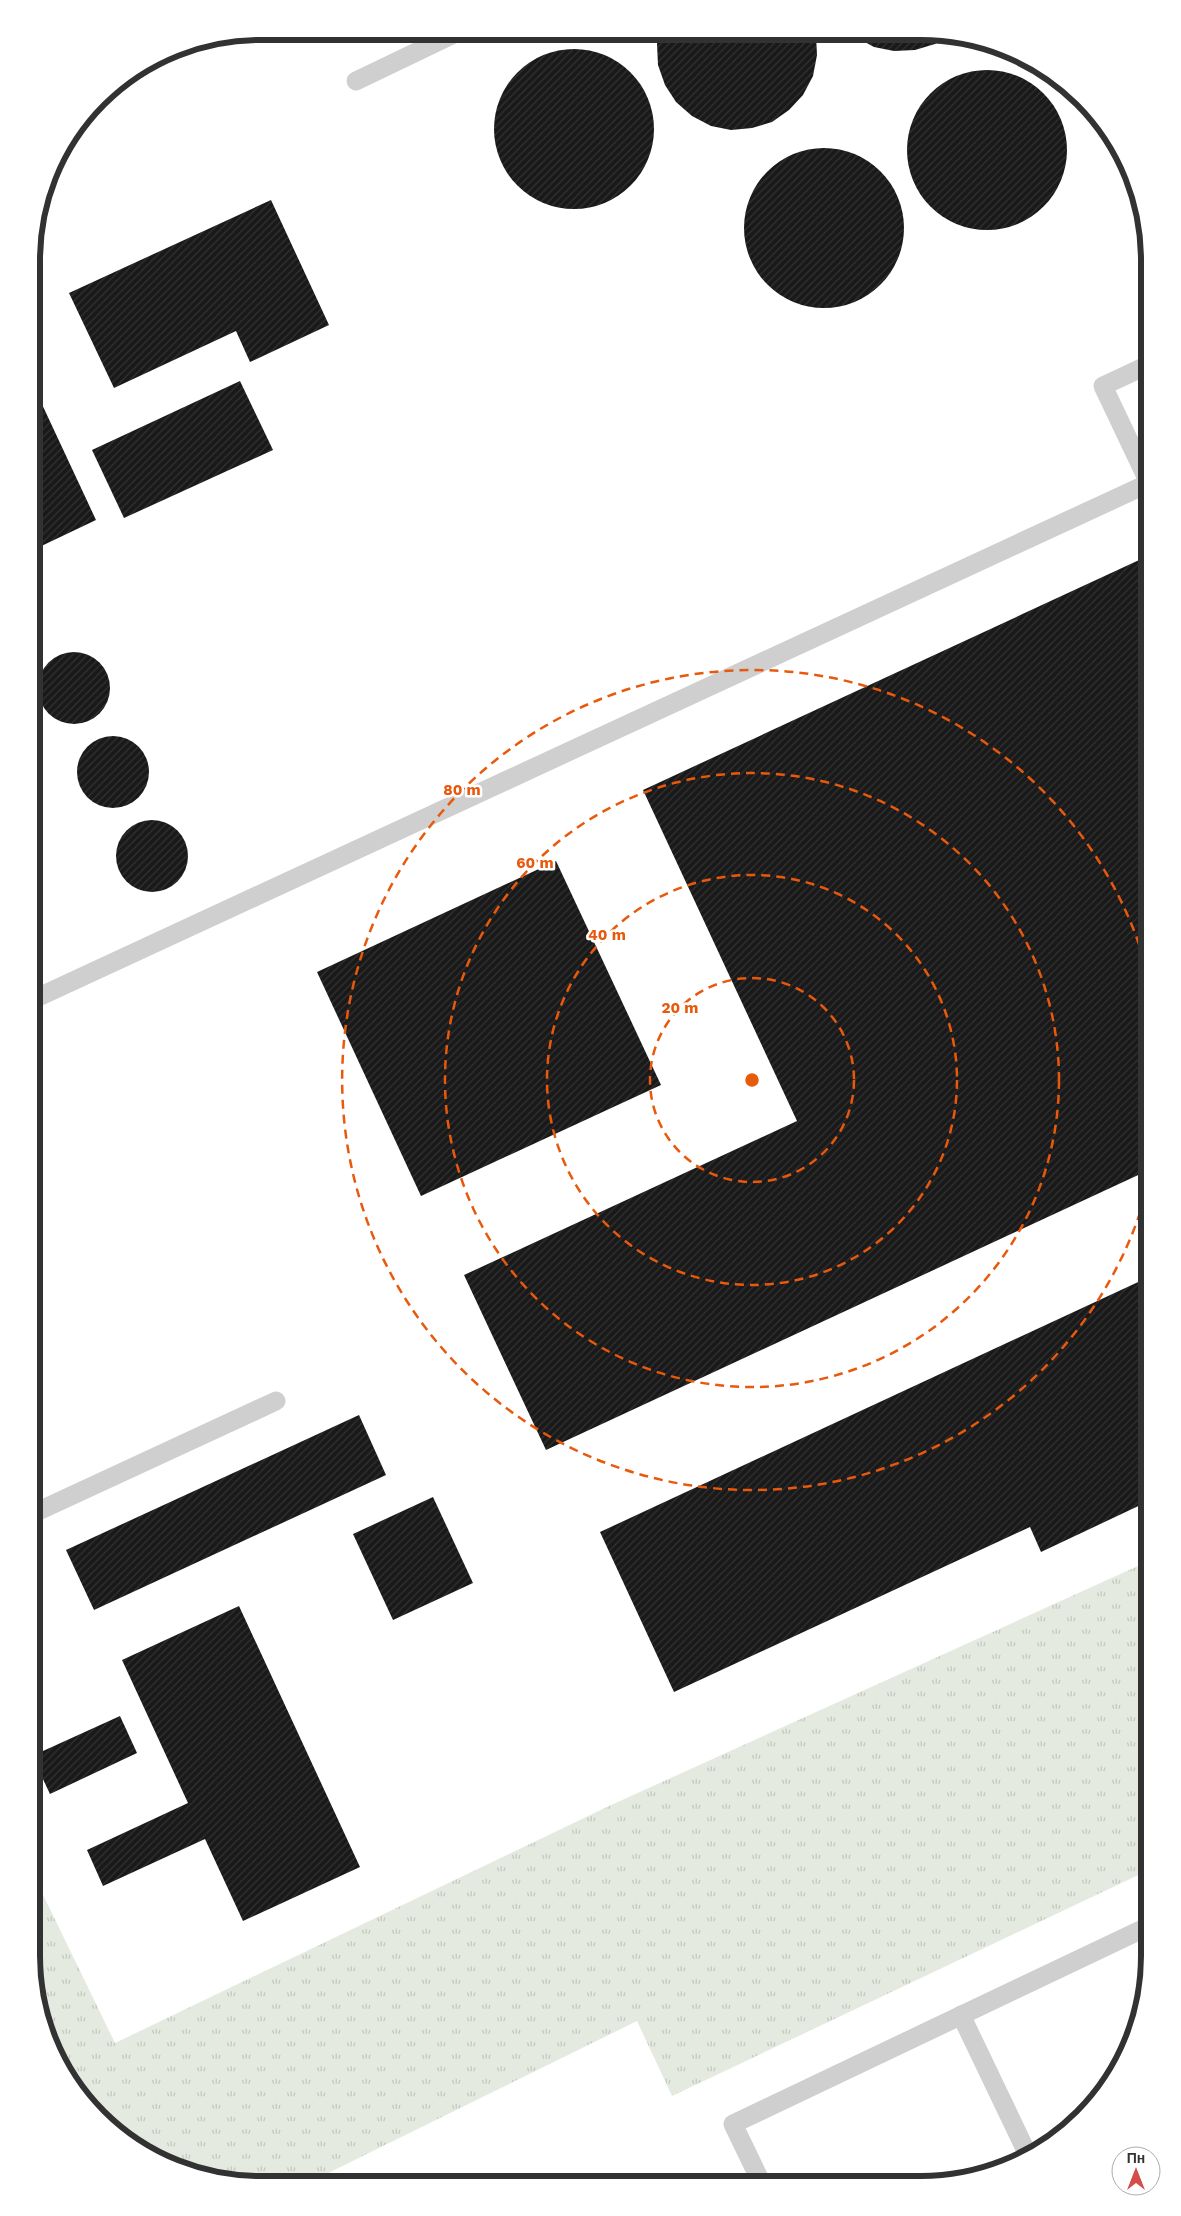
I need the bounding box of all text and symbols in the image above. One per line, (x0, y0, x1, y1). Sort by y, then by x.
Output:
text: 80 m (443, 781, 481, 799)
text: 60 m (516, 854, 554, 872)
text: 40 m (588, 926, 626, 944)
text: 20 m (661, 999, 699, 1017)
centre of rings (743, 1071, 761, 1089)
north arrow (1111, 2146, 1161, 2196)
text: Пн (1127, 2150, 1145, 2166)

